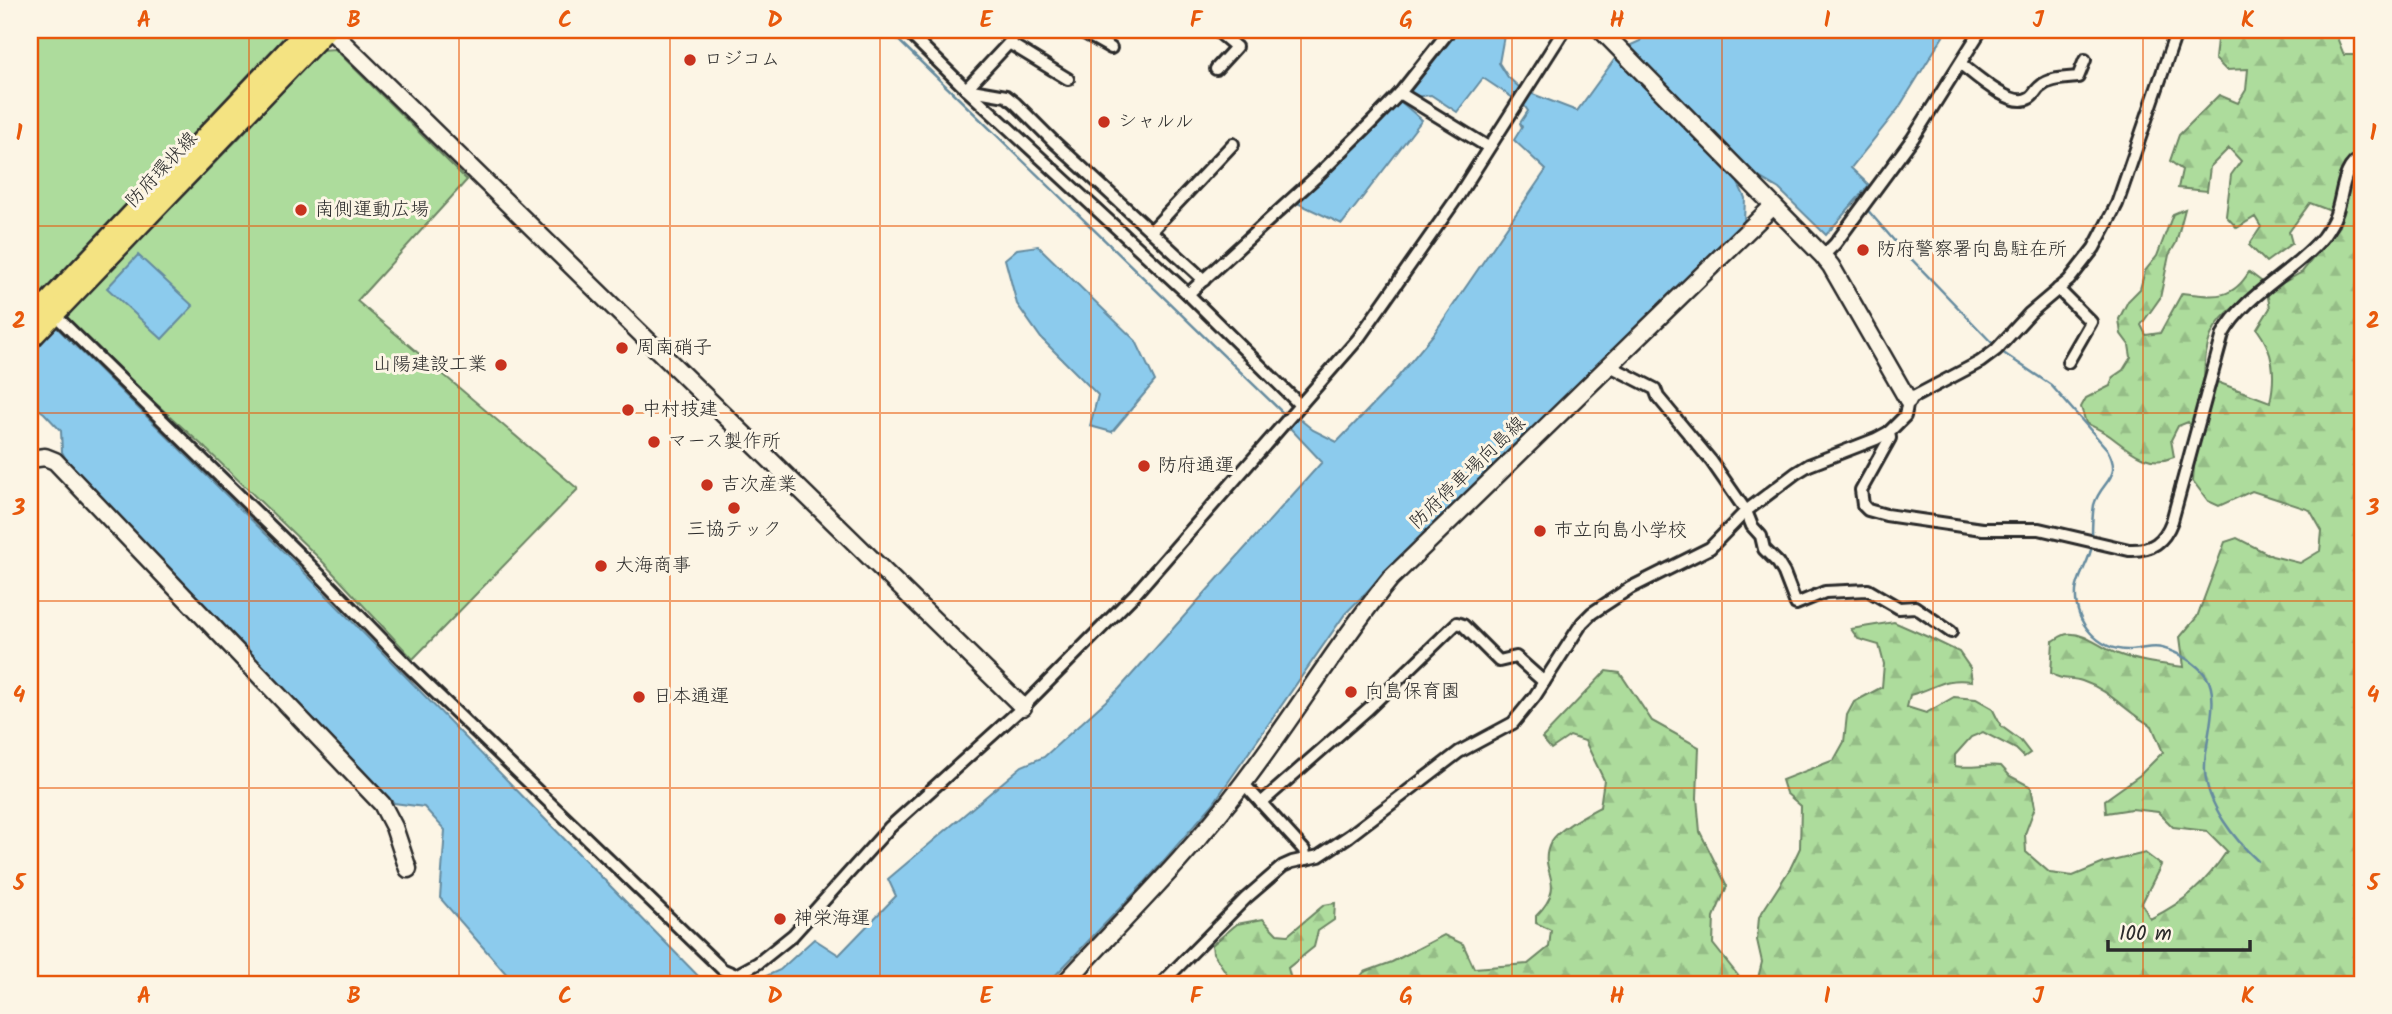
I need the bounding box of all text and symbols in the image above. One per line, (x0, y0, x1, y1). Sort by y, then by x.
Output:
text: A (137, 3, 151, 39)
text: B (347, 3, 361, 39)
text: C (558, 3, 572, 39)
text: D (767, 3, 783, 39)
text: E (980, 3, 994, 39)
text: F (1190, 3, 1204, 39)
text: G (1399, 3, 1413, 39)
text: H (1610, 3, 1625, 39)
text: I (1823, 3, 1831, 39)
text: J (2032, 3, 2044, 39)
text: K (2241, 3, 2255, 39)
place label: ロジコム (704, 45, 780, 75)
marker: ロジコム (682, 52, 698, 68)
place label: シャルル (1118, 107, 1194, 137)
marker: シャルル (1096, 114, 1112, 130)
text: 1 (16, 116, 23, 152)
text: 1 (2370, 116, 2377, 152)
street label: 防府環状線 (119, 125, 205, 215)
place label: 南側運動広場 (315, 195, 429, 225)
marker: 南側運動広場 (293, 202, 309, 218)
place label: 防府警察署向島駐在所 (1877, 235, 2067, 265)
marker: 防府警察署向島駐在所 (1855, 242, 1871, 258)
text: 2 (12, 304, 26, 340)
text: 2 (2366, 304, 2380, 340)
place label: 周南硝子 (636, 333, 712, 363)
marker: 周南硝子 (614, 340, 630, 356)
place label: 山陽建設工業 (373, 350, 487, 380)
marker: 山陽建設工業 (493, 357, 509, 373)
place label: 中村技建 (642, 395, 718, 425)
marker: 中村技建 (620, 402, 636, 418)
street label: 防府停車場向島線 (1403, 409, 1533, 537)
place label: マース製作所 (668, 427, 781, 457)
marker: マース製作所 (646, 434, 662, 450)
place label: 防府通運 (1158, 451, 1234, 481)
marker: 防府通運 (1136, 458, 1152, 474)
place label: 吉次産業 (721, 470, 797, 500)
marker: 吉次産業 (699, 477, 715, 493)
text: 3 (12, 491, 26, 527)
text: 3 (2366, 491, 2380, 527)
marker: 三協テック (726, 500, 742, 516)
place label: 三協テック (686, 515, 782, 545)
place label: 市立向島小学校 (1554, 516, 1687, 546)
marker: 市立向島小学校 (1532, 523, 1548, 539)
place label: 大海商事 (615, 551, 691, 581)
marker: 大海商事 (593, 558, 609, 574)
place label: 向島保育園 (1365, 677, 1460, 707)
text: 4 (13, 678, 26, 714)
text: 4 (2367, 678, 2380, 714)
place label: 日本通運 (653, 682, 729, 712)
marker: 向島保育園 (1343, 684, 1359, 700)
marker: 日本通運 (631, 689, 647, 705)
text: 5 (12, 866, 27, 902)
text: 5 (2366, 866, 2381, 902)
place label: 神栄海運 (794, 904, 870, 934)
scale bar (2108, 909, 2250, 953)
marker: 神栄海運 (772, 911, 788, 927)
text: 100 m (2119, 918, 2172, 951)
text: A (137, 979, 151, 1014)
text: B (347, 979, 361, 1014)
text: C (558, 979, 572, 1014)
text: D (767, 979, 783, 1014)
text: E (980, 979, 994, 1014)
text: F (1190, 979, 1204, 1014)
text: G (1399, 979, 1413, 1014)
text: H (1610, 979, 1625, 1014)
text: I (1823, 979, 1831, 1014)
text: J (2032, 979, 2044, 1014)
text: K (2241, 979, 2255, 1014)

